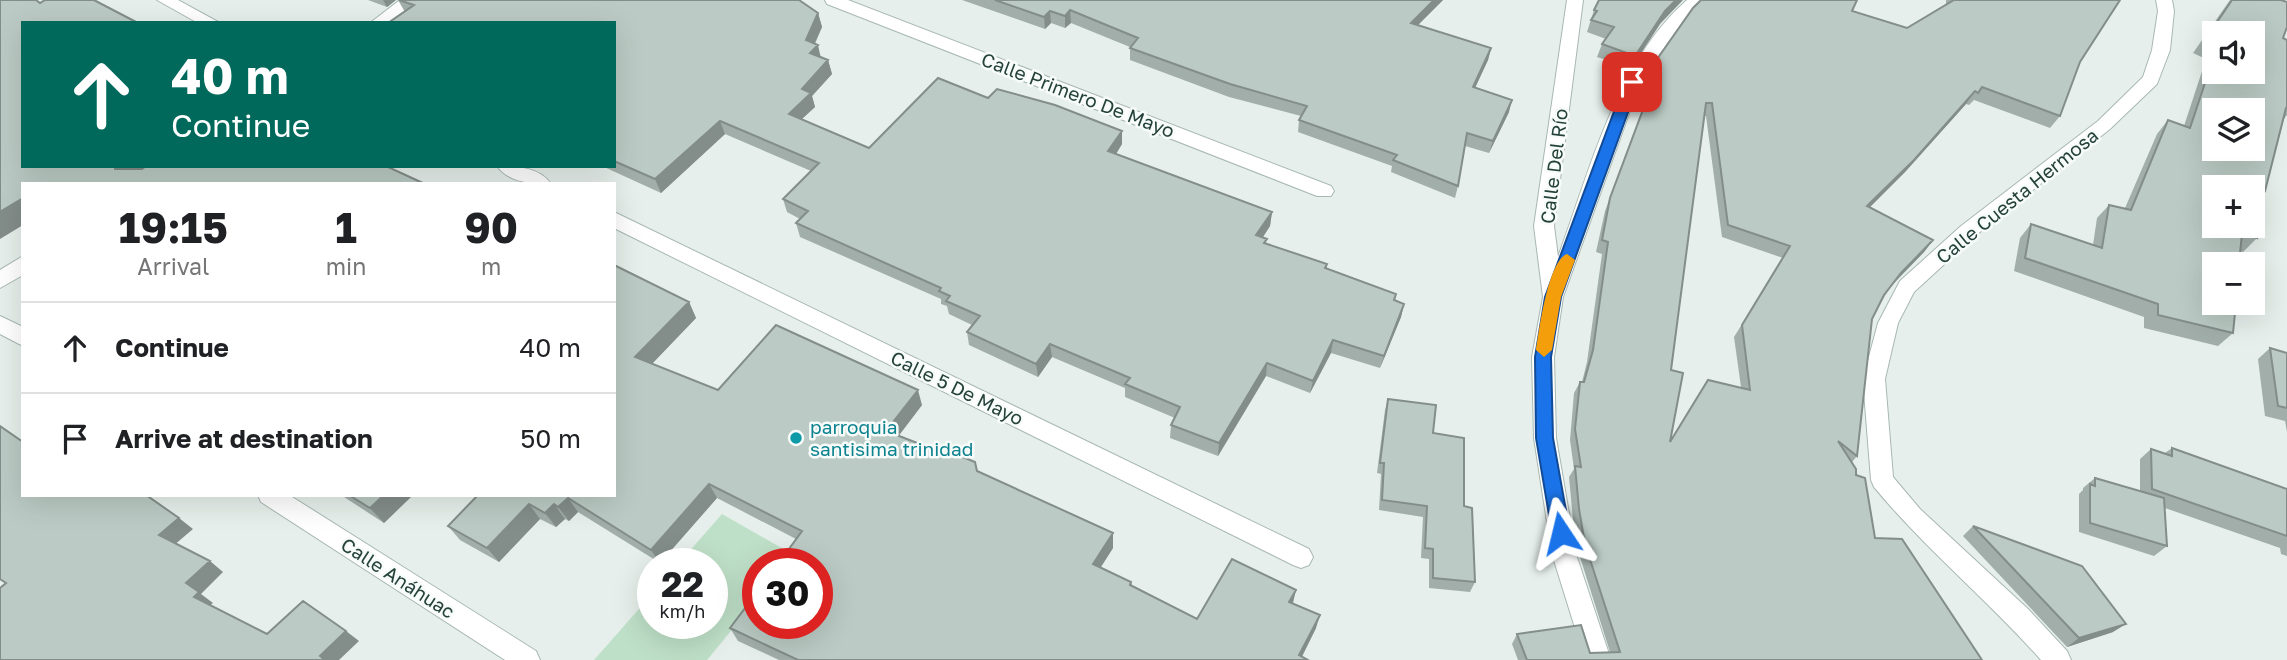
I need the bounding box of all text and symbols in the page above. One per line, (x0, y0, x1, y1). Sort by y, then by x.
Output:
map controls (2202, 21, 2265, 315)
button: sound (2202, 21, 2265, 84)
text: 40 m (171, 46, 289, 105)
street label: Calle Primero De Mayo (978, 47, 1178, 142)
icon: ahead (56, 49, 147, 140)
pin (1602, 52, 1662, 112)
icon: arrive (1613, 63, 1651, 101)
button: layers (2202, 98, 2265, 161)
text: Continue (171, 106, 310, 144)
street label: Calle Del Río (1535, 107, 1572, 225)
street label: Calle Cuesta Hermosa (1931, 123, 2102, 268)
button: + (2202, 175, 2265, 238)
text: 19:15 (119, 202, 228, 252)
text: 1 (335, 202, 357, 252)
text: 90 (464, 202, 518, 252)
text: Arrival (137, 252, 209, 280)
text: min (326, 252, 366, 280)
text: m (481, 252, 501, 280)
button: − (2202, 252, 2265, 315)
icon: ahead (56, 329, 94, 367)
text: Continue (115, 332, 229, 363)
text: 40 m (520, 332, 581, 363)
street label: Calle 5 De Mayo (887, 346, 1027, 430)
place label: parroquia santisima trinidad (810, 415, 973, 460)
icon: arrive (56, 420, 94, 458)
text: Arrive at destination (115, 423, 373, 454)
text: 50 m (520, 423, 581, 454)
marker: parroquia santisima trinidad (788, 430, 804, 446)
position arrow (1524, 496, 1598, 570)
street label: Calle Anáhuac (337, 532, 459, 623)
speed limit sign: 30 (742, 548, 833, 639)
text: 22 (661, 563, 704, 605)
text: km/h (660, 600, 705, 622)

